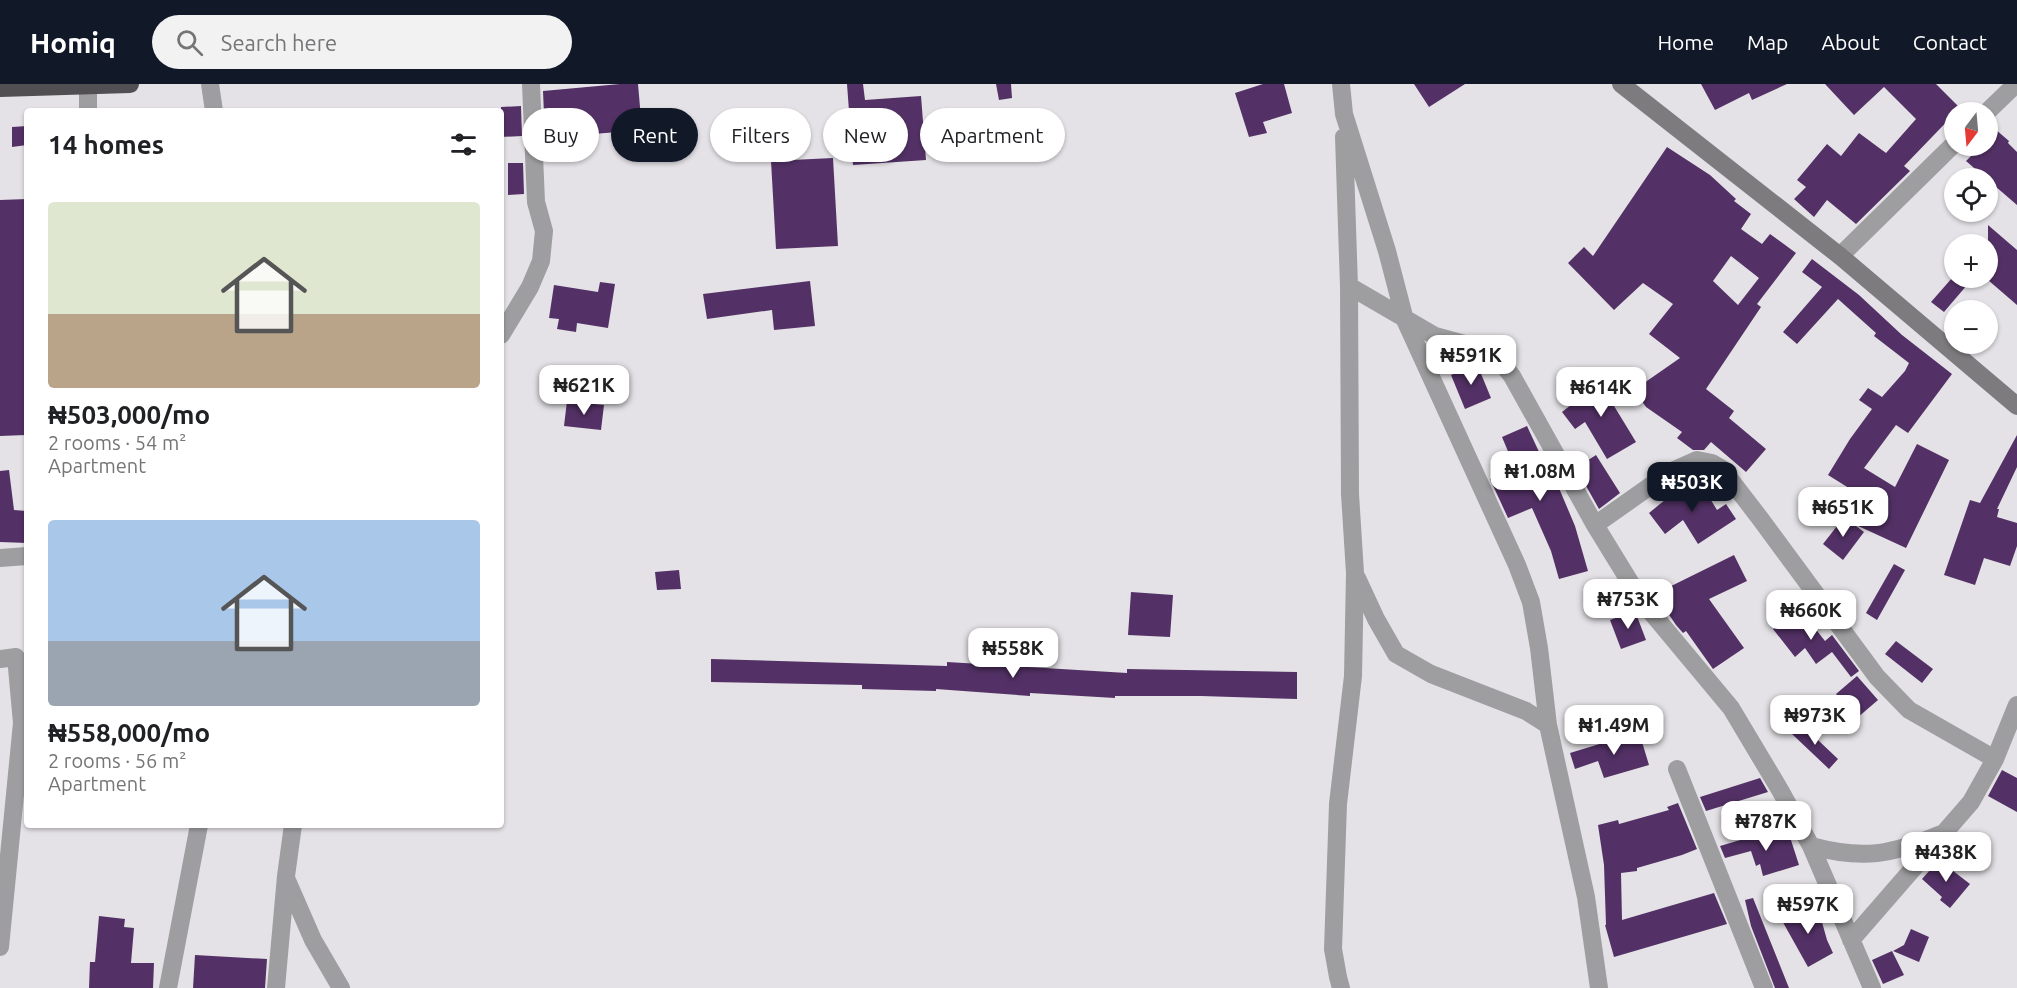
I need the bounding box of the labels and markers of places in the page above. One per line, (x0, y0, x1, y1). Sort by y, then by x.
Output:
pin: ₦591K (1429, 335, 1513, 386)
pin: ₦621K (542, 365, 626, 416)
pin: ₦614K (1559, 367, 1643, 418)
pin: ₦1.08M (1491, 451, 1589, 502)
pin: ₦503K (1650, 462, 1734, 513)
pin: ₦651K (1801, 487, 1885, 538)
pin: ₦753K (1586, 579, 1670, 630)
pin: ₦660K (1769, 590, 1853, 641)
pin: ₦558K (971, 628, 1055, 679)
pin: ₦973K (1773, 695, 1857, 746)
pin: ₦1.49M (1565, 705, 1663, 756)
pin: ₦787K (1724, 801, 1808, 852)
pin: ₦438K (1904, 832, 1988, 883)
pin: ₦597K (1766, 884, 1850, 935)

